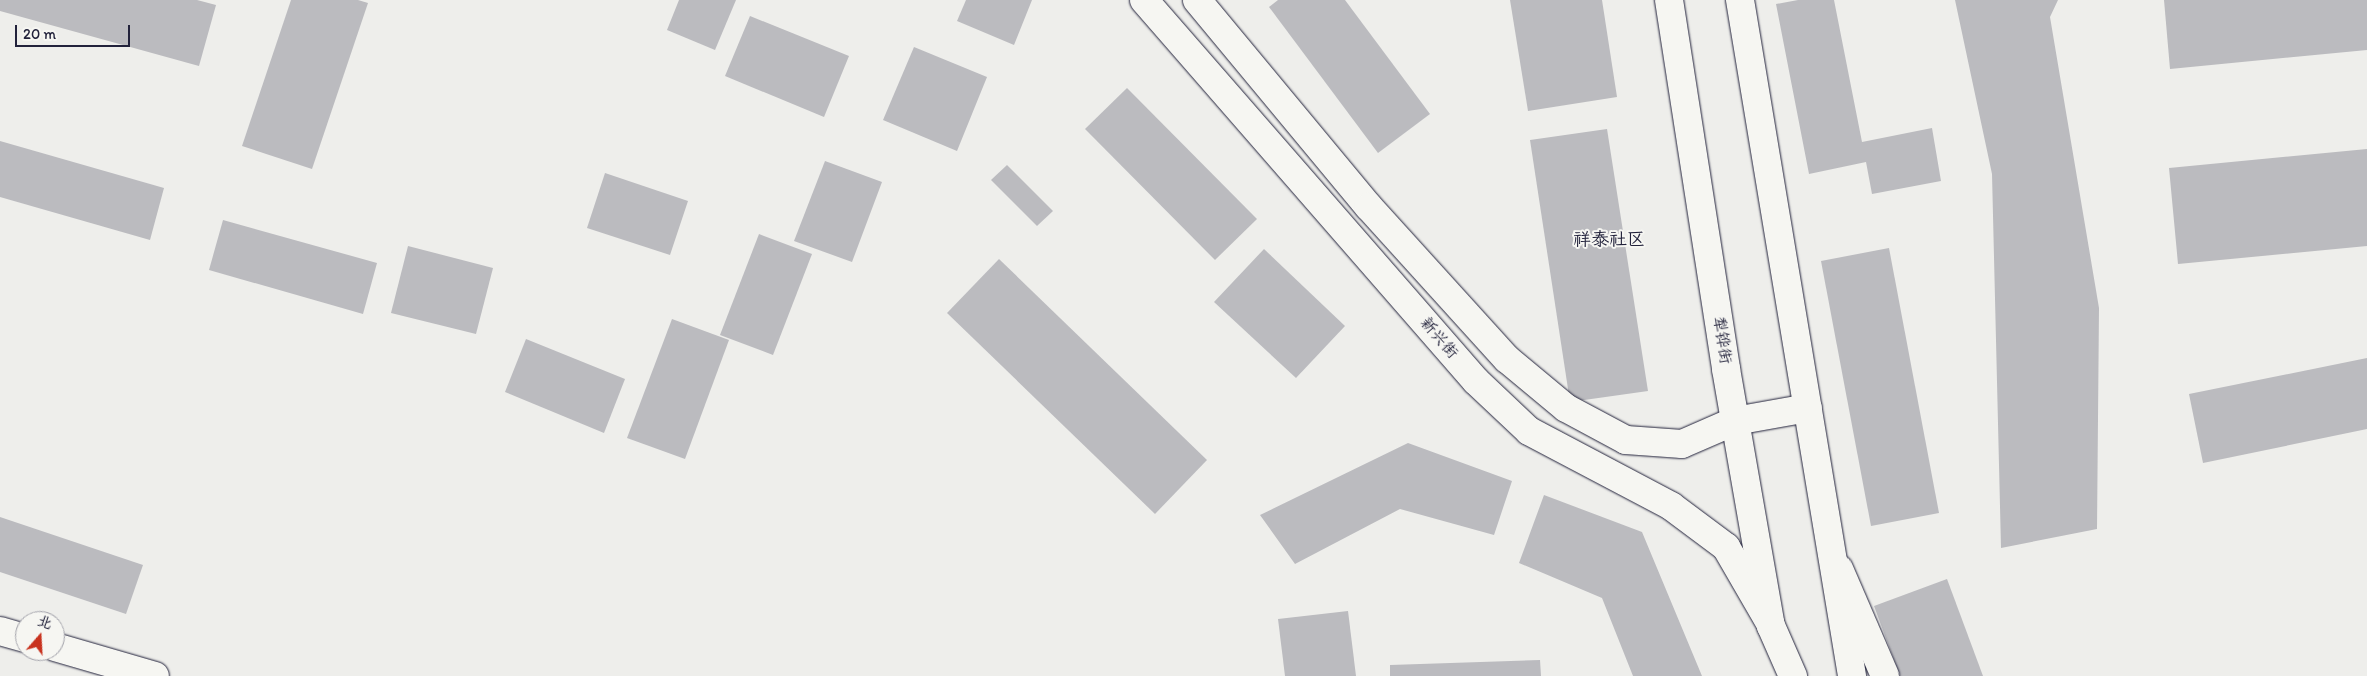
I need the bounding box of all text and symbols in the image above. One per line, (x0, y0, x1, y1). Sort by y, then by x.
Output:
scale bar (18, 15, 132, 47)
text: 20 m (23, 25, 56, 43)
district label: 祥泰社区 (1573, 228, 1645, 250)
street label: 新兴街 (1416, 314, 1462, 362)
street label: 犁铧街 (1709, 315, 1735, 365)
north arrow (15, 611, 65, 661)
text: 北 (35, 612, 54, 633)

